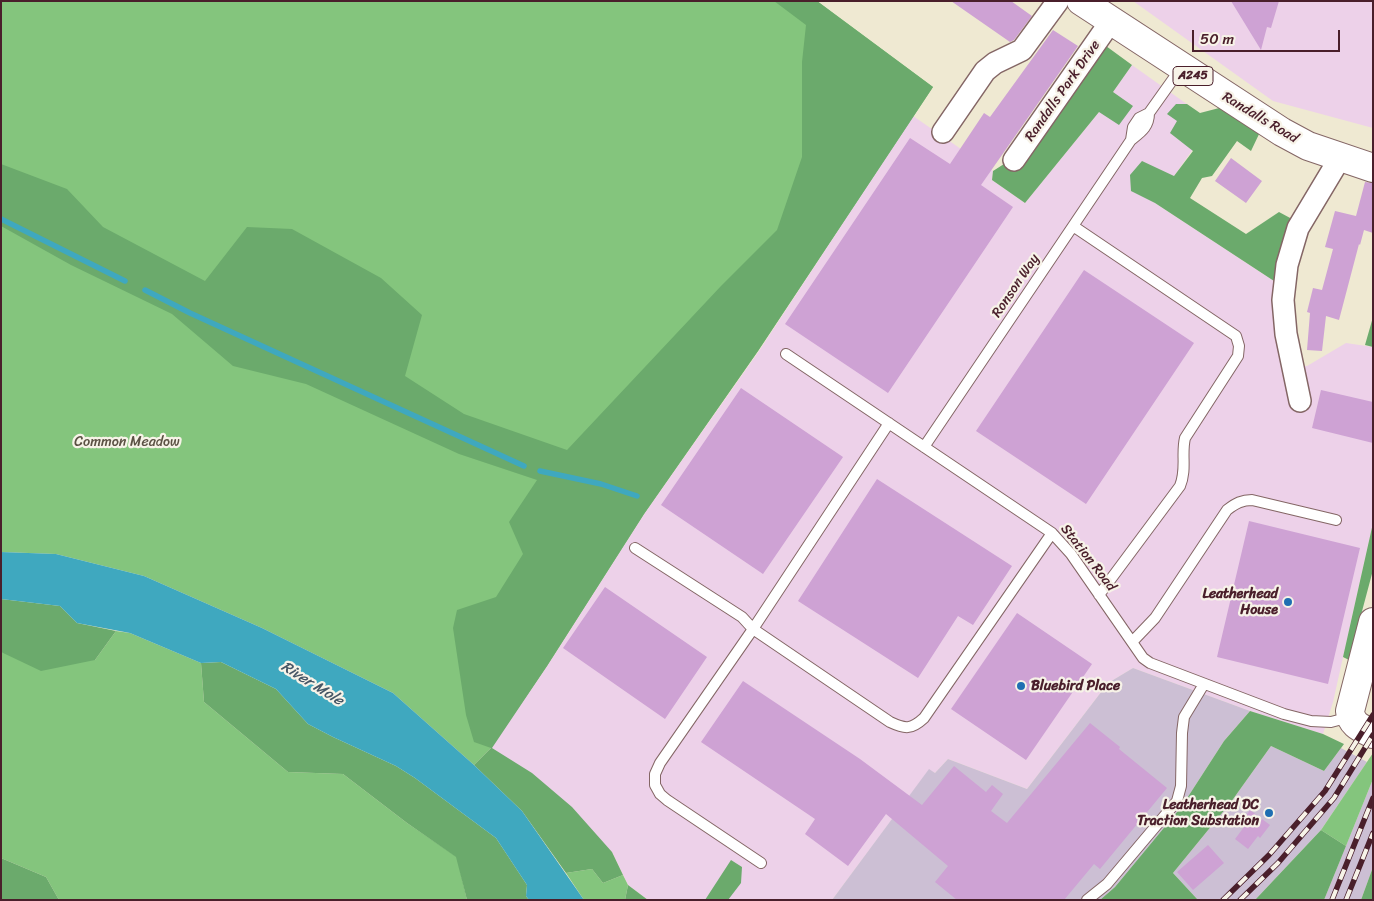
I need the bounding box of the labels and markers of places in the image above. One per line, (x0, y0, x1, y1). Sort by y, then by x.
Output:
place label: Leatherhead House (1202, 586, 1278, 618)
marker: Leatherhead House (1282, 596, 1294, 608)
place label: Bluebird Place (1031, 678, 1120, 694)
marker: Bluebird Place (1015, 680, 1027, 692)
place label: Leatherhead DC Traction Substation (1137, 797, 1259, 830)
marker: Leatherhead DC Traction Substation (1263, 807, 1275, 819)

